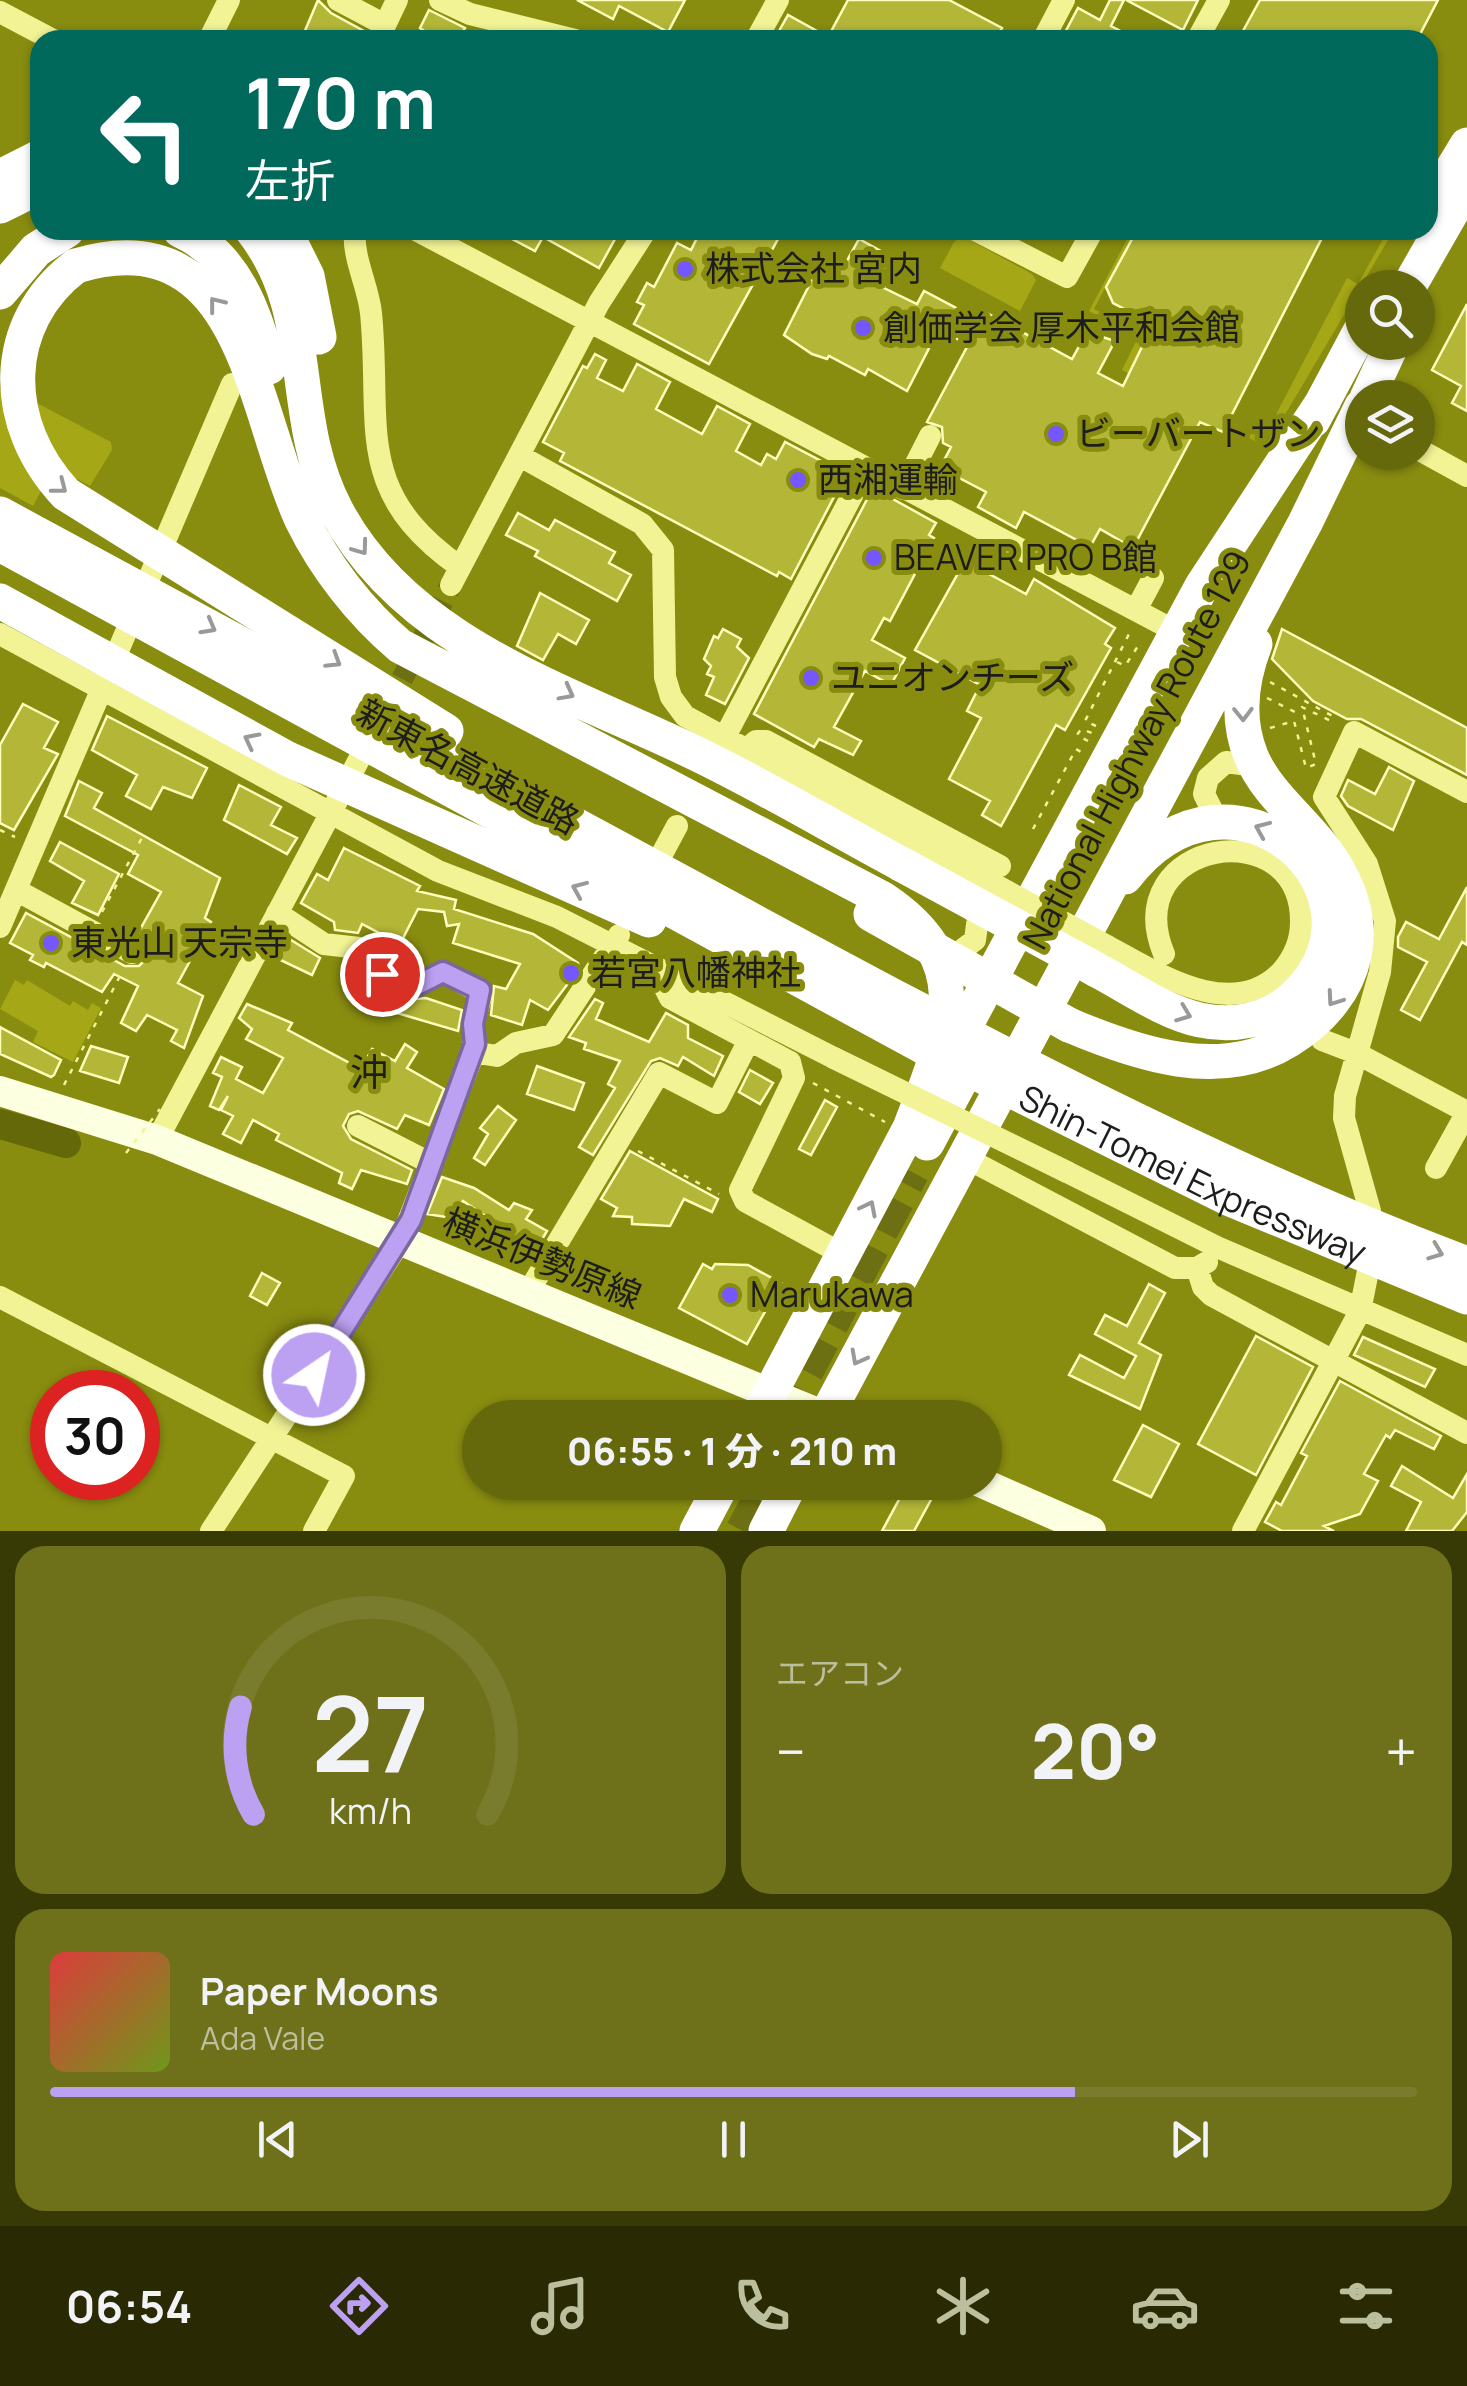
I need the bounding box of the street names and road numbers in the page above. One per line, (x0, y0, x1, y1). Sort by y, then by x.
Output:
street label: National Highway Route 129 (1011, 542, 1262, 957)
street label: 新東名高速道路 (349, 687, 588, 845)
street label: Shin-Tomei Expressway (1011, 1073, 1374, 1276)
street label: 横浜伊勢原線 (436, 1196, 649, 1320)

